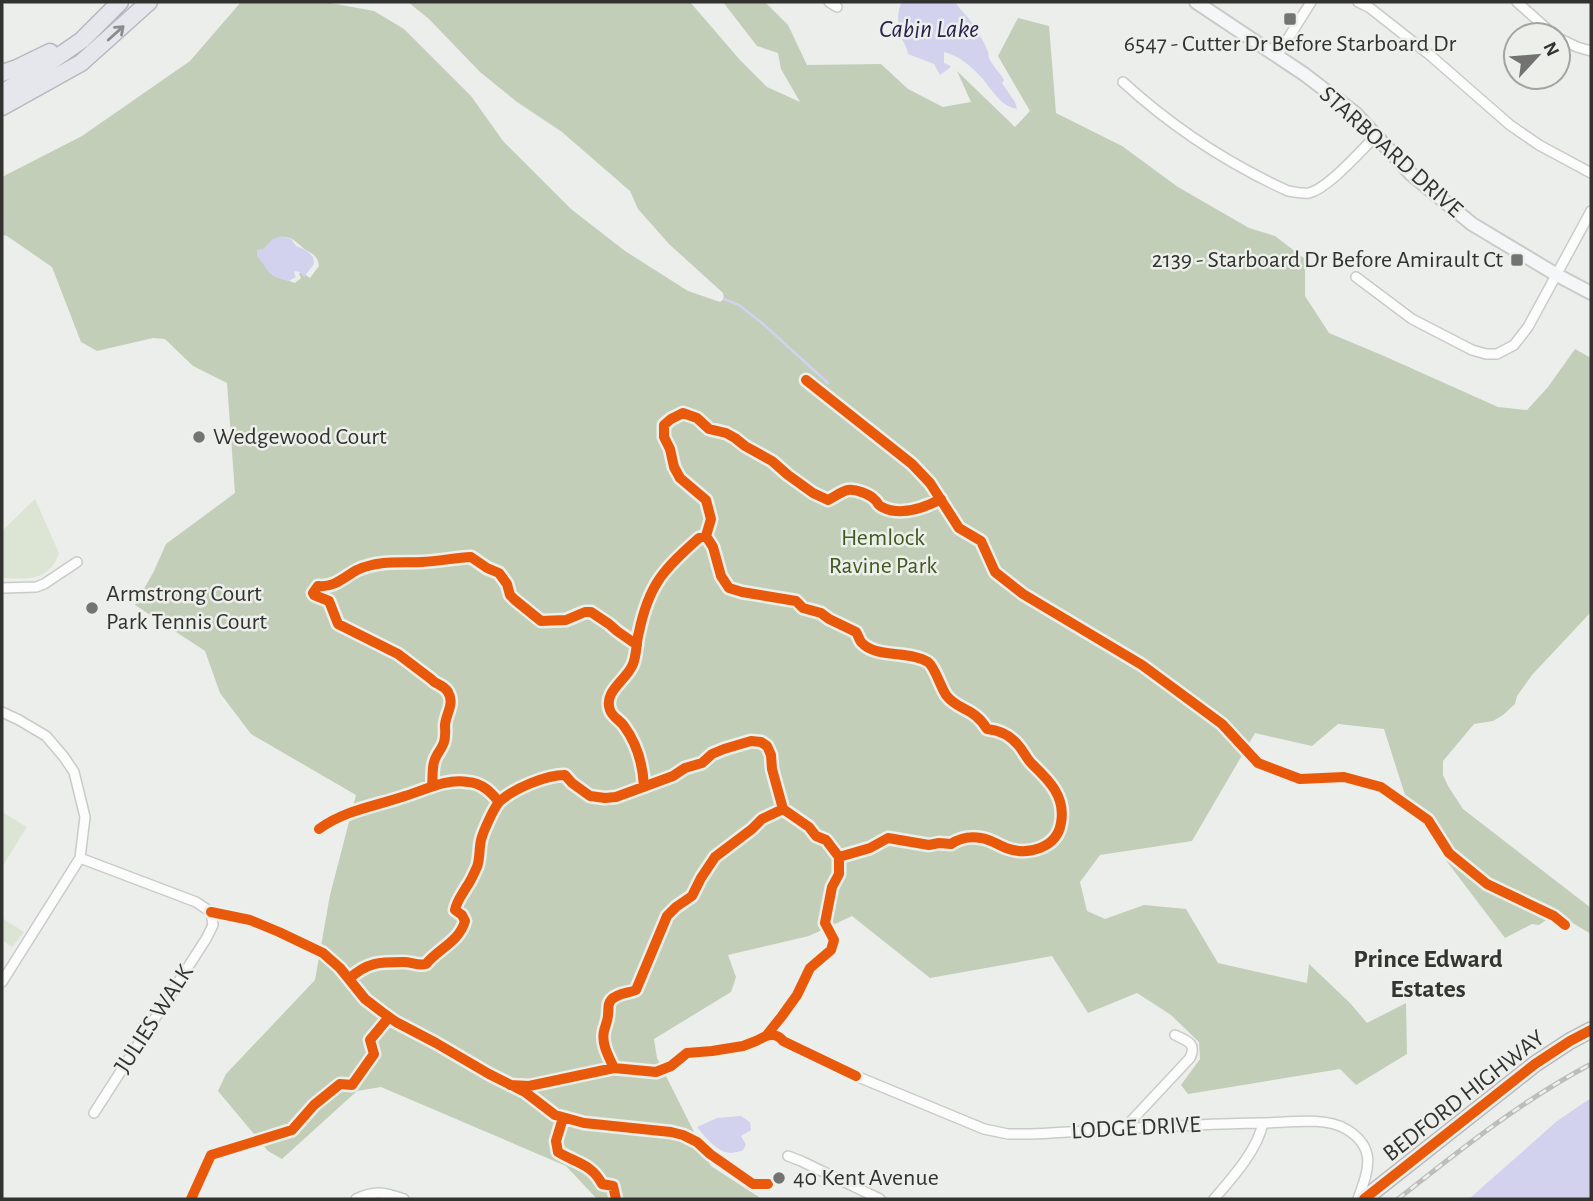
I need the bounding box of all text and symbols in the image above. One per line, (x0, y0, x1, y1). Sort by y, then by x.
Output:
marker: 6547 - Cutter Dr Before Starboard Dr (1282, 11, 1298, 27)
water label: Cabin Lake (879, 16, 979, 42)
north arrow (1502, 21, 1572, 91)
one-way arrow (106, 25, 124, 41)
place label: 6547 - Cutter Dr Before Starboard Dr (1124, 32, 1456, 56)
text: N (1539, 39, 1562, 59)
street label: STARBOARD DRIVE (1315, 82, 1467, 222)
place label: 2139 - Starboard Dr Before Amirault Ct (1152, 248, 1503, 272)
marker: 2139 - Starboard Dr Before Amirault Ct (1509, 252, 1525, 268)
place label: Wedgewood Court (213, 425, 387, 449)
marker: Wedgewood Court (191, 429, 207, 445)
park label: Hemlock Ravine Park (829, 526, 937, 578)
place label: Armstrong Court Park Tennis Court (106, 582, 267, 634)
marker: Armstrong Court Park Tennis Court (84, 600, 100, 616)
district label: Prince Edward Estates (1353, 946, 1503, 1002)
street label: JULIES WALK (110, 960, 198, 1077)
street label: BEDFORD HIGHWAY (1379, 1026, 1549, 1166)
street label: LODGE DRIVE (1071, 1113, 1202, 1143)
place label: 40 Kent Avenue (793, 1166, 939, 1190)
marker: 40 Kent Avenue (771, 1170, 787, 1186)

